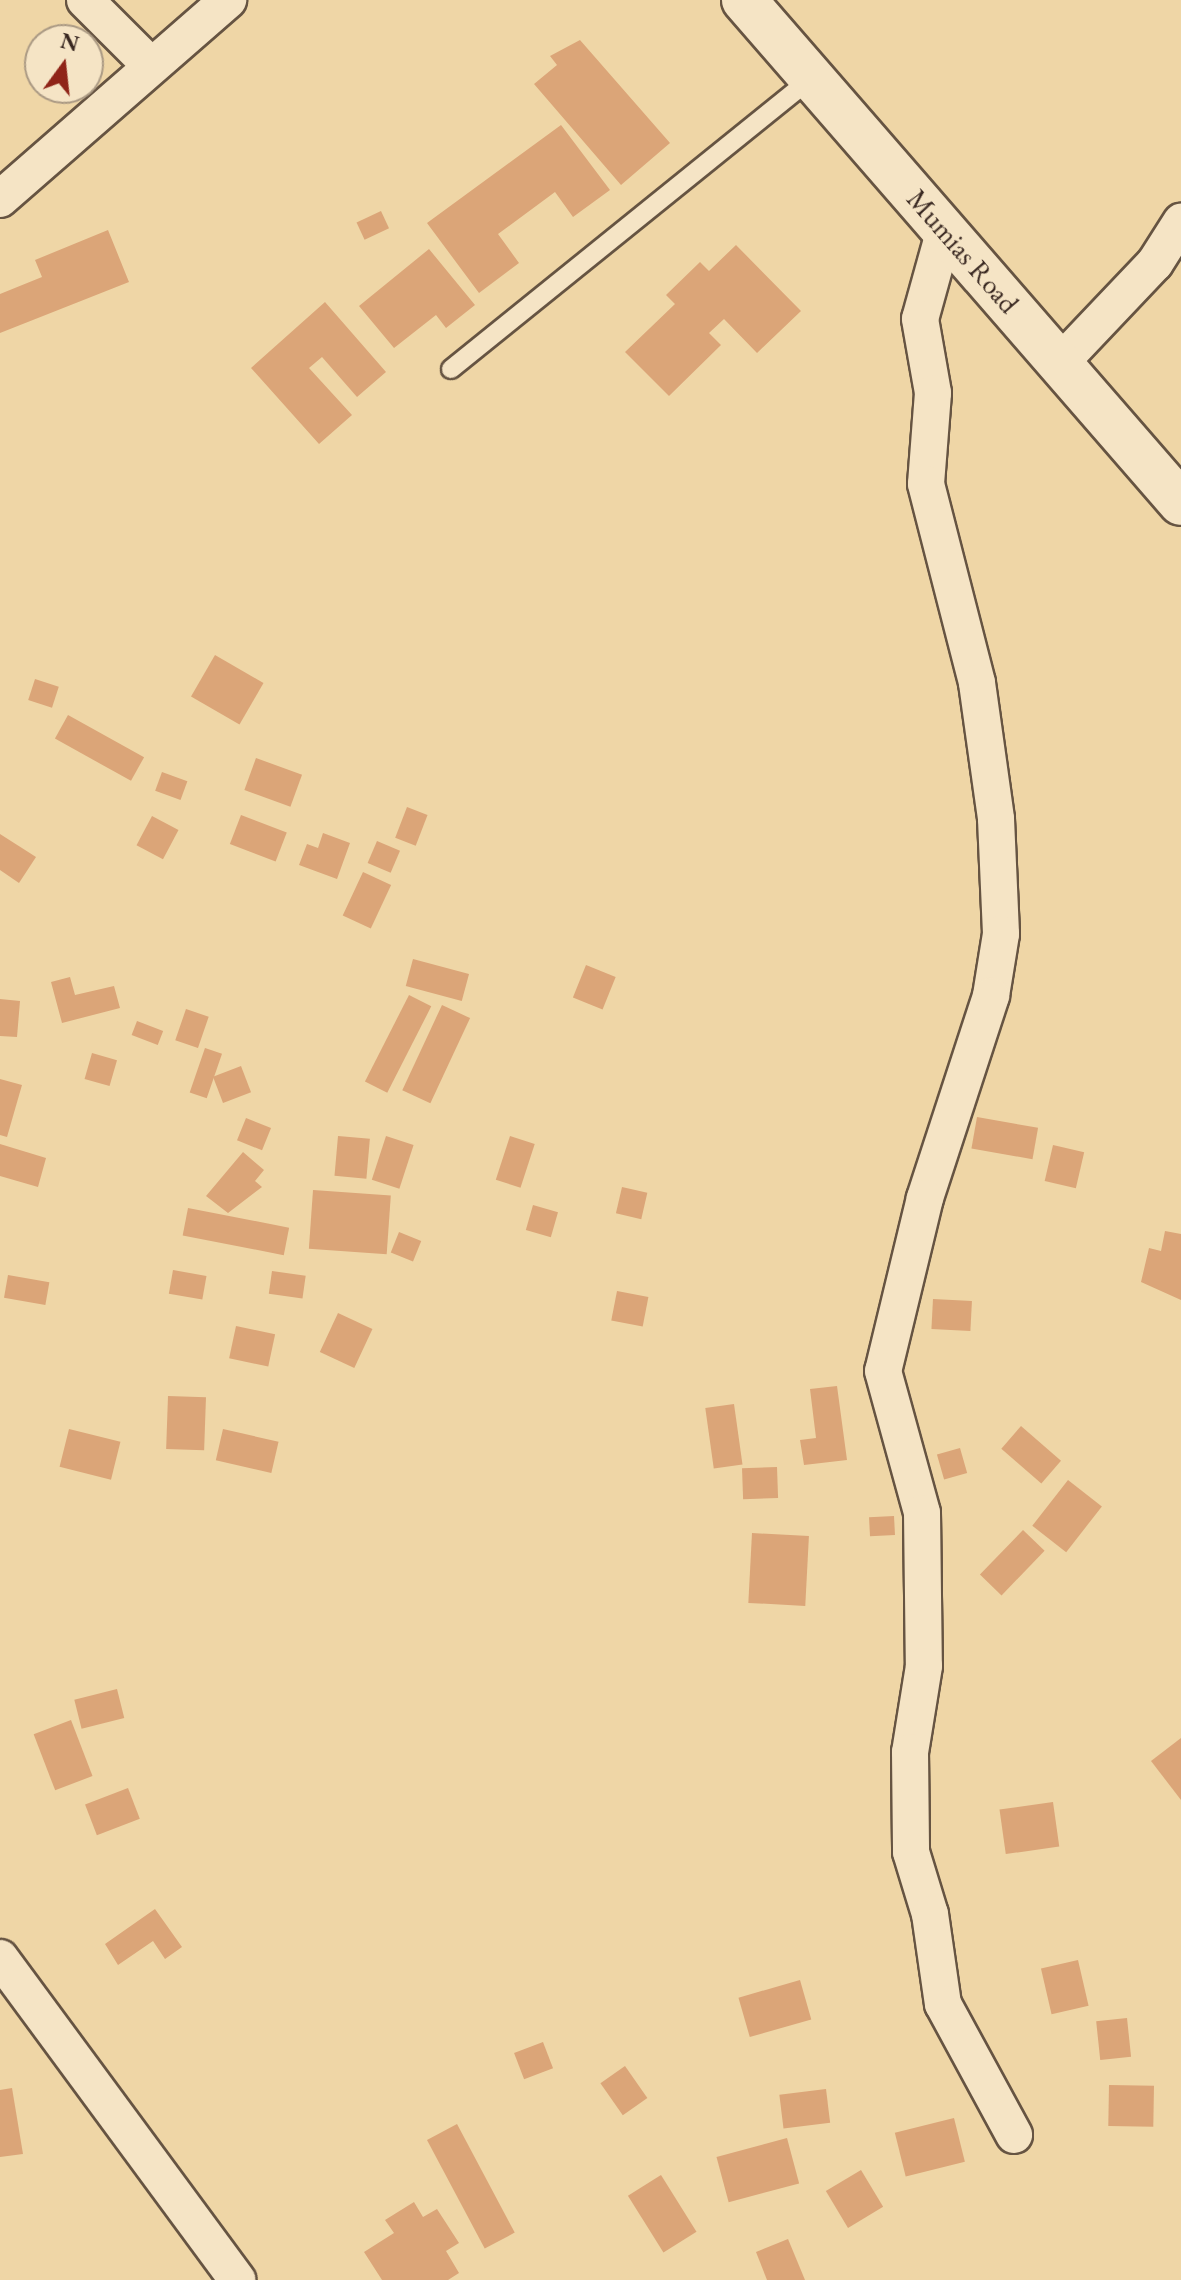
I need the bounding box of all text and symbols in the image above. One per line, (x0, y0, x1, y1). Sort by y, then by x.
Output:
north arrow (24, 24, 104, 104)
text: N (57, 26, 82, 59)
street label: Mumias Road (900, 182, 1026, 320)

